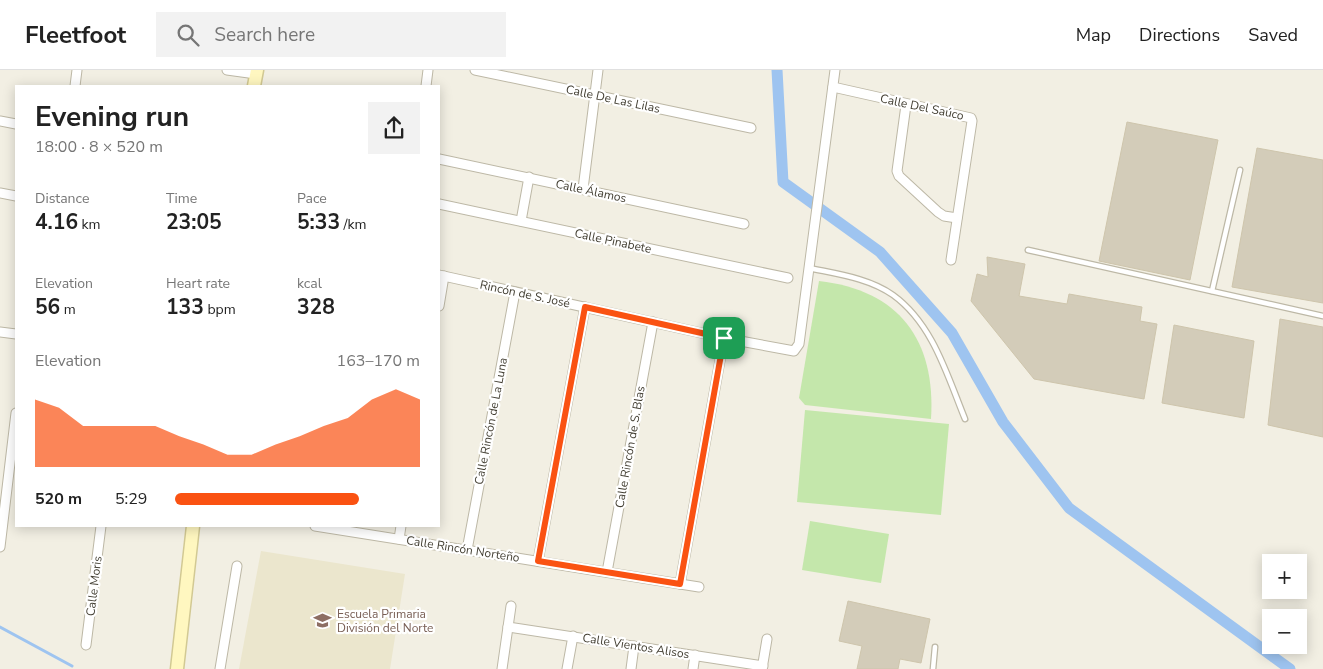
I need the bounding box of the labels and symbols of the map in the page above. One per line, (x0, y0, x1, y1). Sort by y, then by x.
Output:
street label: Calle De Las Lilas (564, 81, 662, 117)
street label: Calle Del Saúco (879, 90, 966, 124)
street label: Calle Álamos (554, 176, 628, 206)
street label: Calle Pinabete (573, 225, 653, 257)
street label: Rincón de S. José (478, 277, 572, 311)
pin (703, 317, 745, 359)
street label: Calle Rincón de La Luna (471, 356, 511, 486)
street label: Calle Rincón de S. Blas (611, 384, 649, 509)
street label: Calle Rincón Norteño (405, 532, 521, 566)
street label: Calle Moris (82, 555, 106, 617)
place label: Escuela Primaria División del Norte (337, 606, 434, 636)
school or university icon: Escuela Primaria División del Norte (313, 611, 333, 631)
street label: Calle Vientos Alisos (581, 630, 691, 662)

